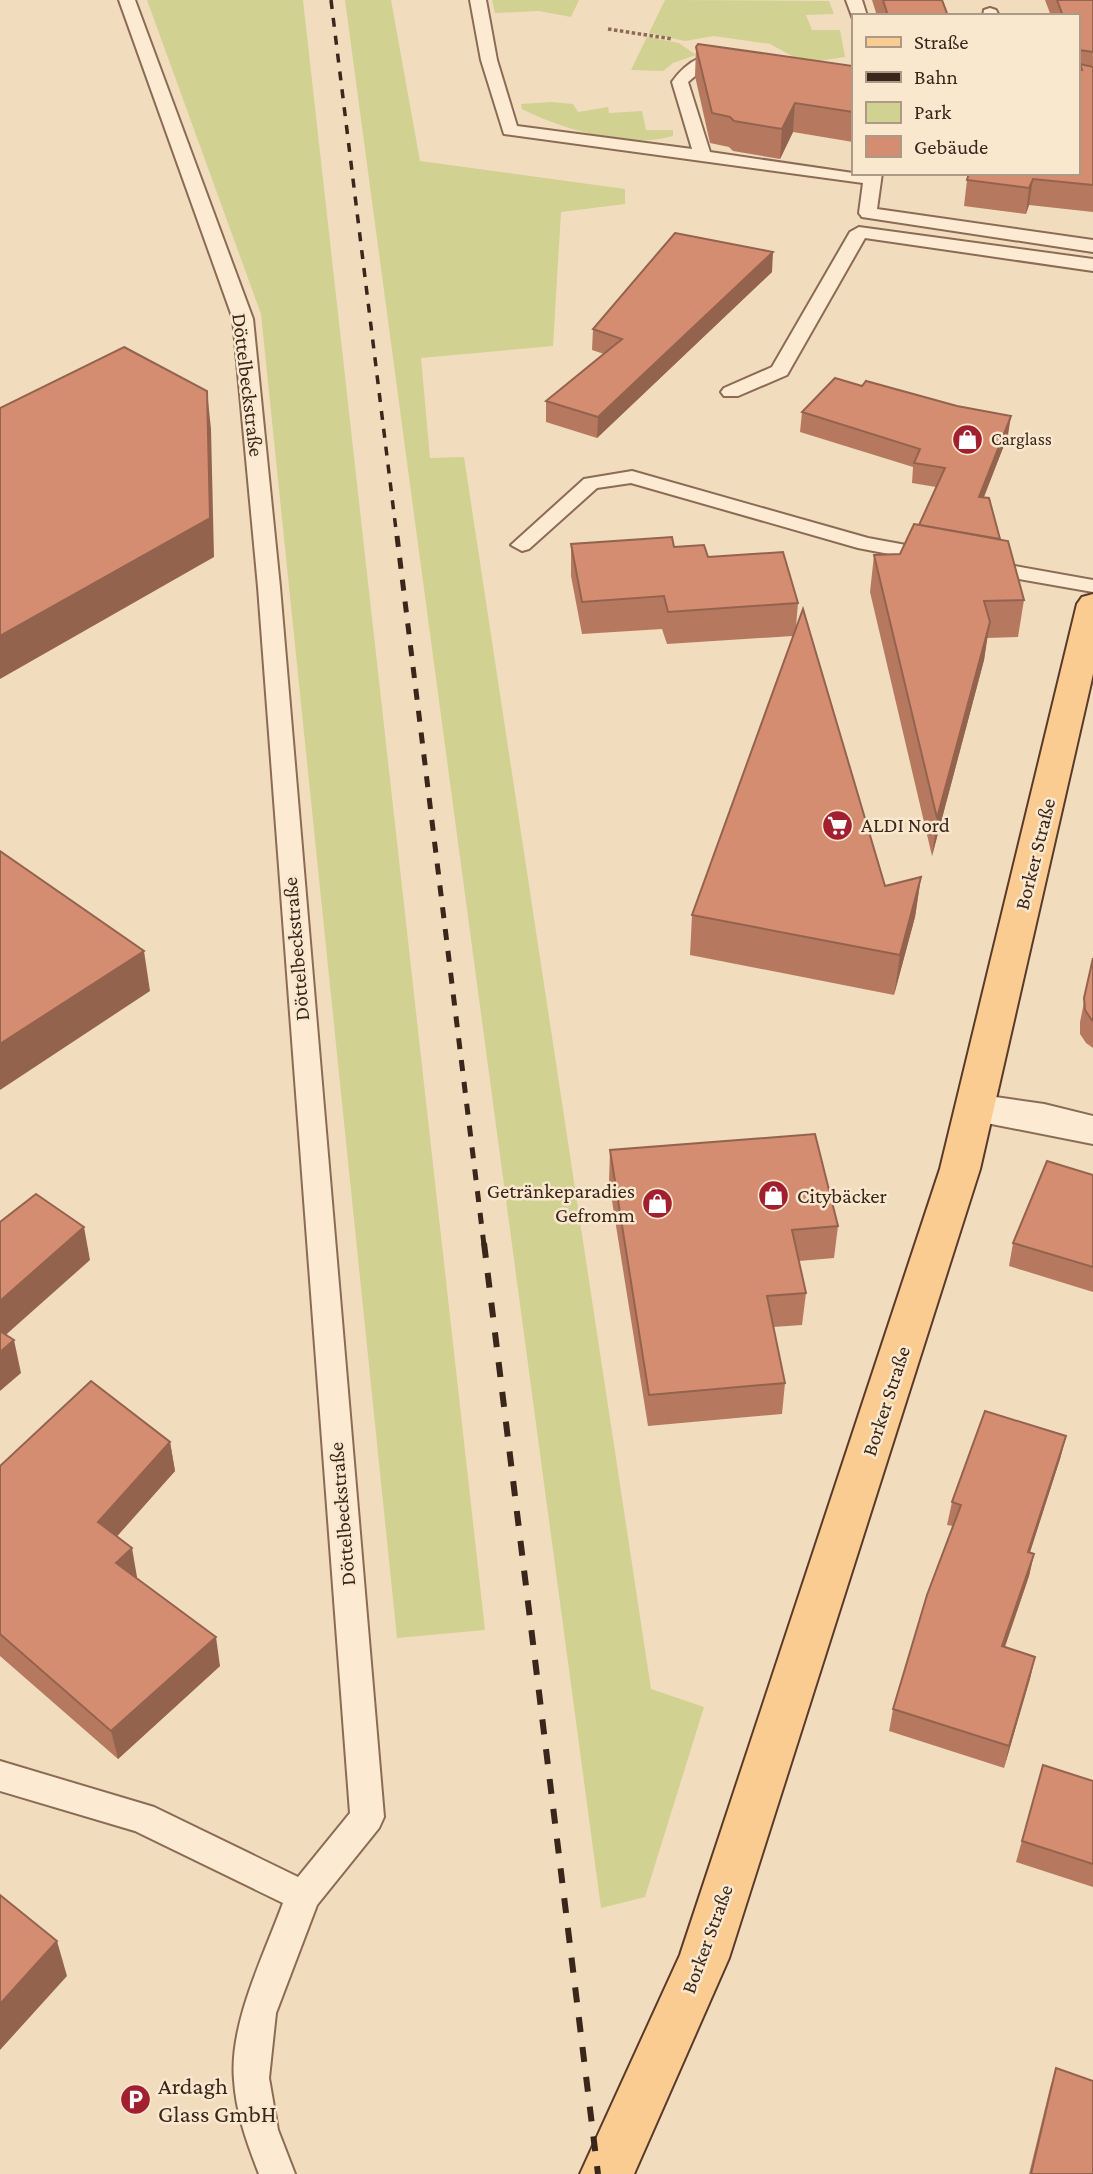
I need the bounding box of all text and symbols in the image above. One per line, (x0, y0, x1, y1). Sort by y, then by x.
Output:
legend (852, 14, 1079, 175)
text: Straße (914, 30, 968, 54)
text: Bahn (914, 65, 958, 89)
text: Park (914, 100, 951, 124)
text: Gebäude (914, 135, 988, 159)
street label: Döttelbeckstraße (227, 312, 269, 458)
shop icon: Carglass (951, 422, 985, 456)
place label: Carglass (991, 429, 1052, 449)
street label: Borker Straße (1010, 796, 1060, 912)
supermarket icon: ALDI Nord (821, 808, 855, 842)
place label: ALDI Nord (861, 813, 950, 837)
street label: Döttelbeckstraße (278, 876, 314, 1022)
place label: Getränkeparadies Gefromm (487, 1179, 635, 1227)
shop icon: Citybäcker (757, 1179, 791, 1213)
place label: Citybäcker (797, 1184, 888, 1208)
shop icon: Getränkeparadies Gefromm (641, 1186, 675, 1220)
street label: Borker Straße (857, 1343, 915, 1459)
street label: Döttelbeckstraße (324, 1441, 360, 1587)
street label: Borker Straße (676, 1881, 738, 1997)
place label: Ardagh Glass GmbH (158, 2072, 277, 2127)
parking icon: Ardagh Glass GmbH (118, 2083, 152, 2117)

